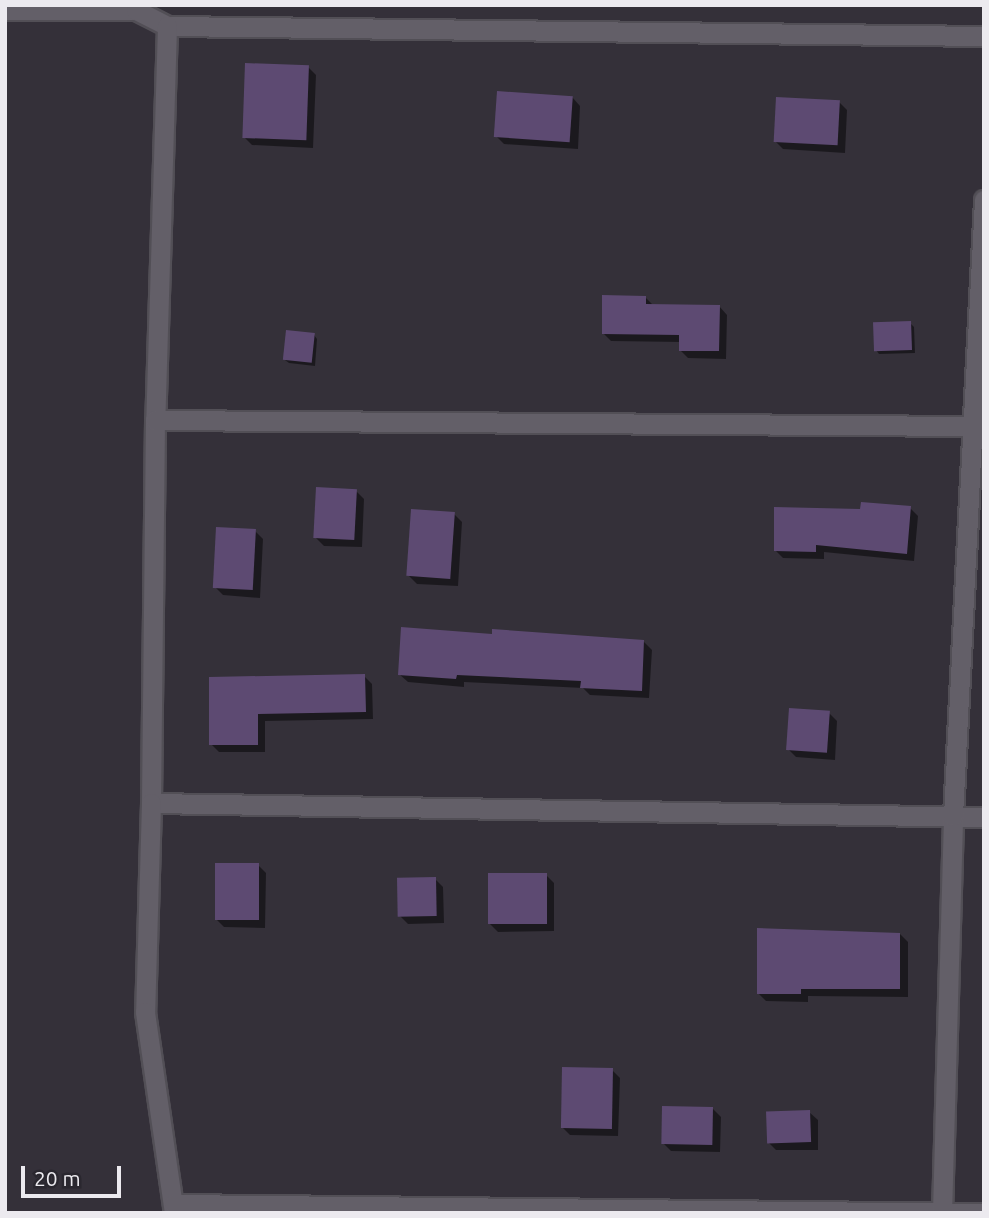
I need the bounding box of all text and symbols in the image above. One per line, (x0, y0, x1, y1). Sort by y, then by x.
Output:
scale bar (24, 1152, 124, 1196)
text: 20 m (34, 1166, 81, 1190)

